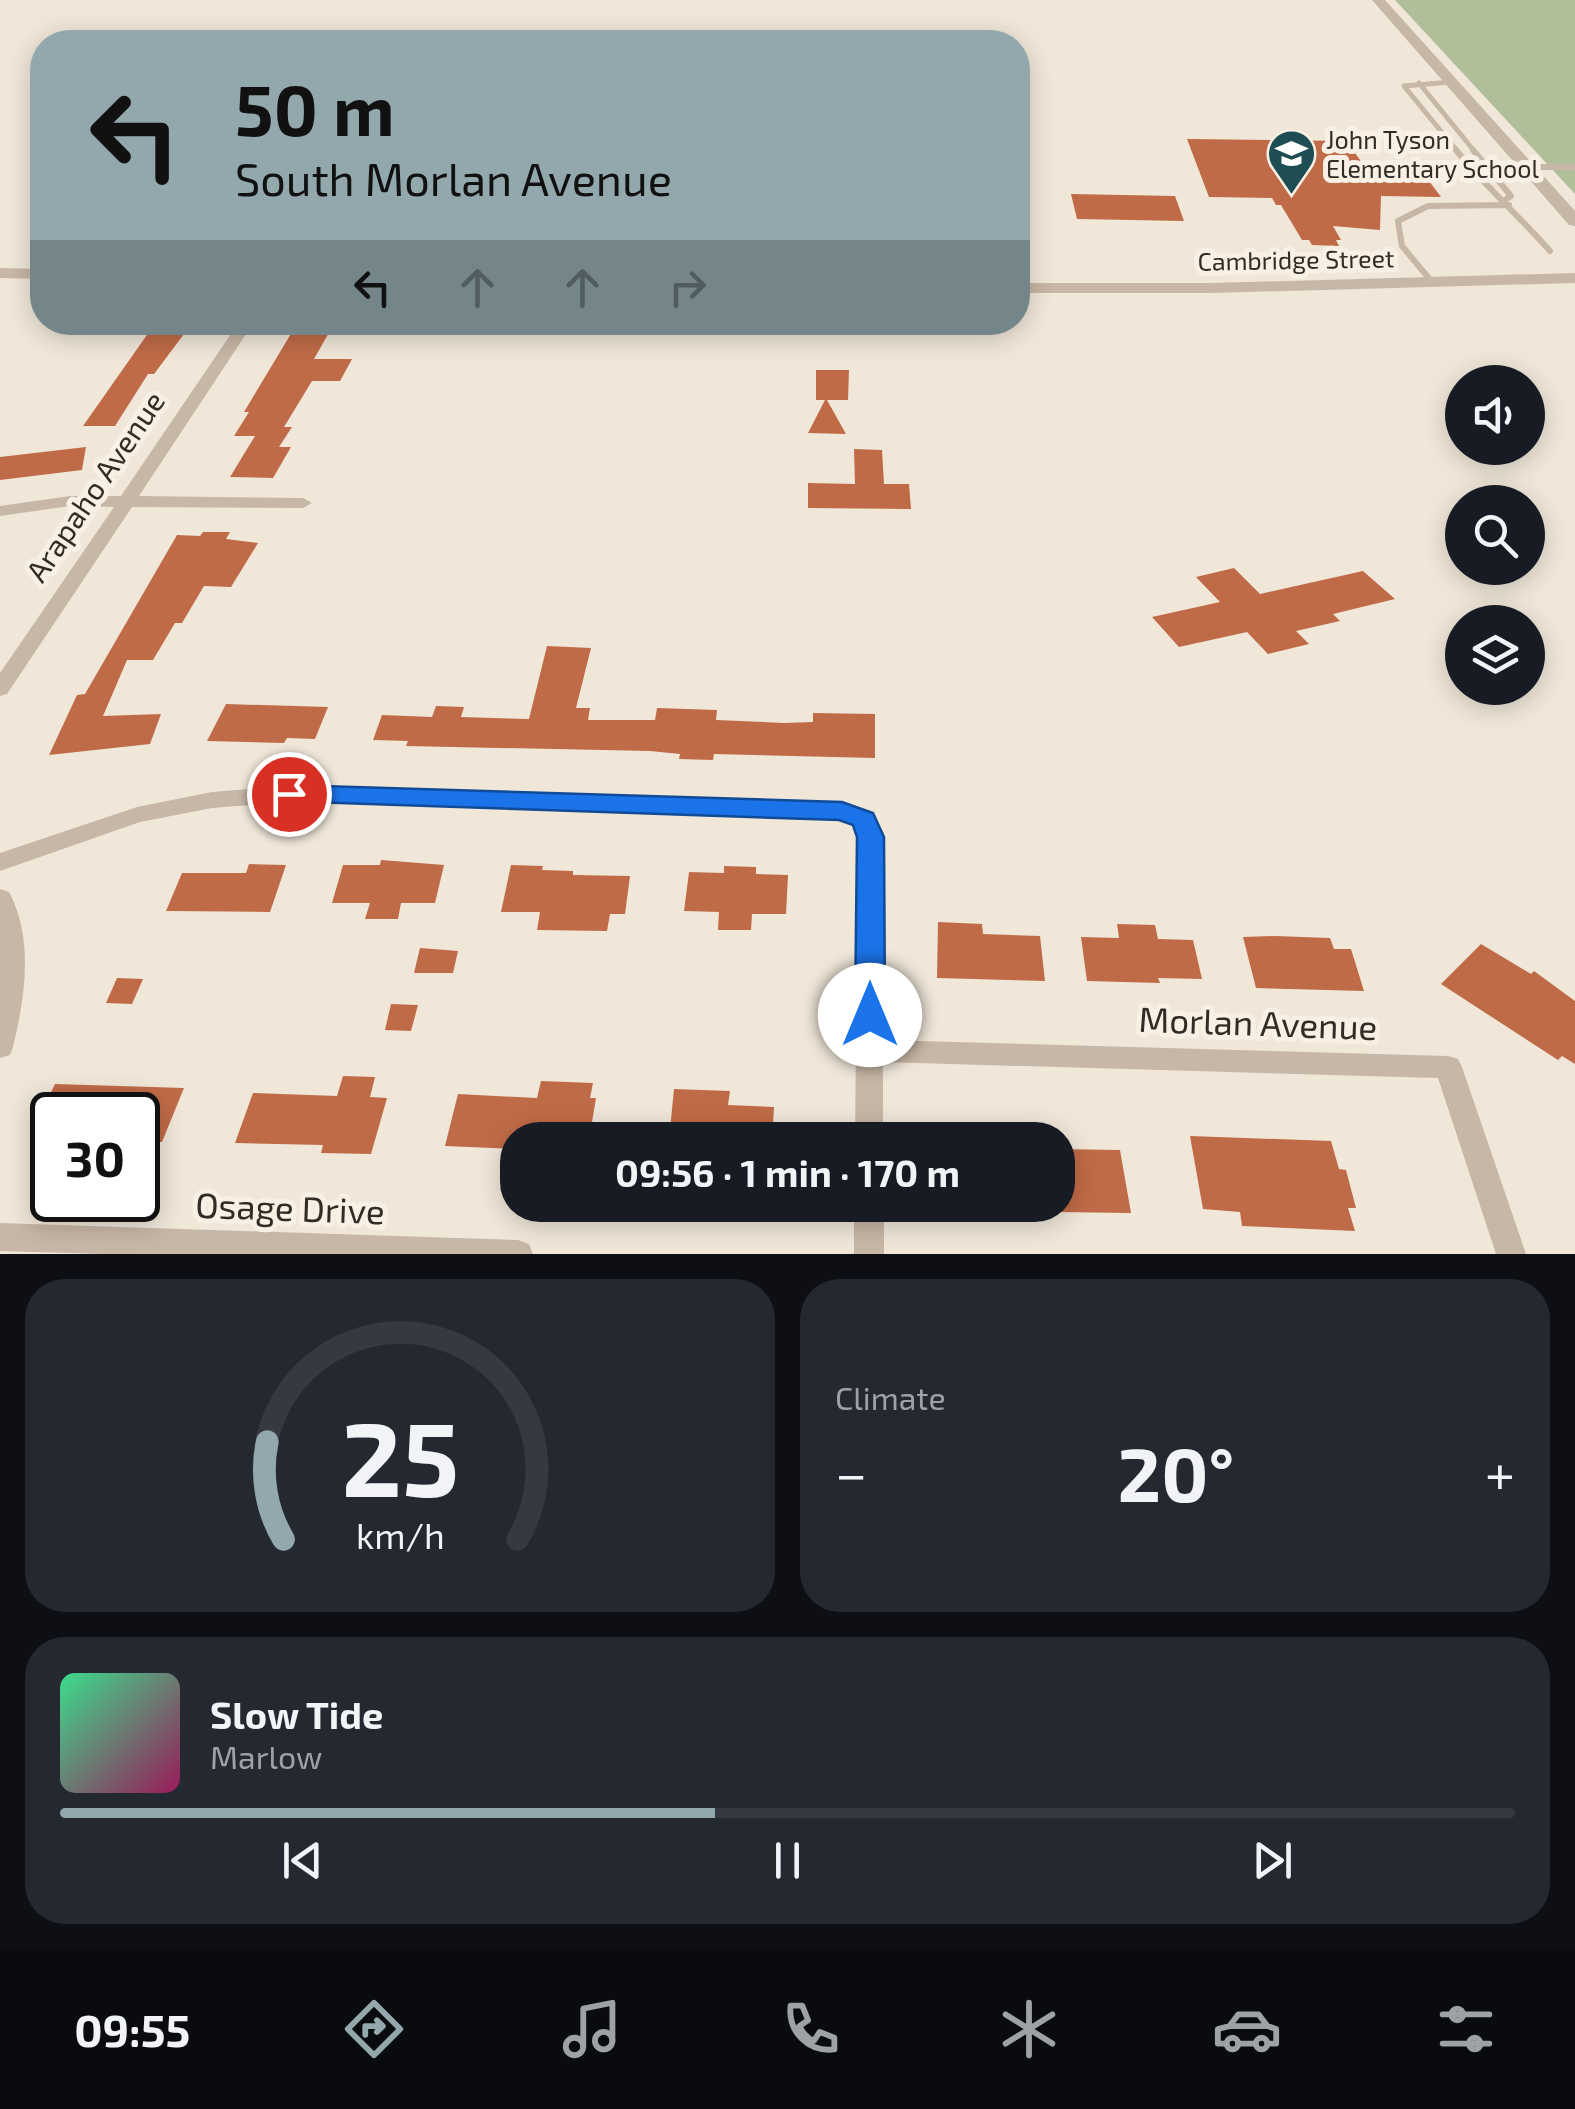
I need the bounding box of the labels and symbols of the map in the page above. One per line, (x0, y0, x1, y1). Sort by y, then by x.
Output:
place label: John Tyson Elementary School (1326, 124, 1539, 183)
school or university icon: John Tyson Elementary School (1265, 128, 1317, 196)
street label: Cambridge Street (1197, 242, 1395, 276)
street label: Arapaho Avenue (17, 384, 171, 588)
pin (247, 752, 332, 837)
position arrow (818, 963, 922, 1067)
street label: Morlan Avenue (1138, 997, 1378, 1047)
speed limit sign: 30 (30, 1092, 160, 1222)
street label: Osage Drive (195, 1183, 385, 1231)

